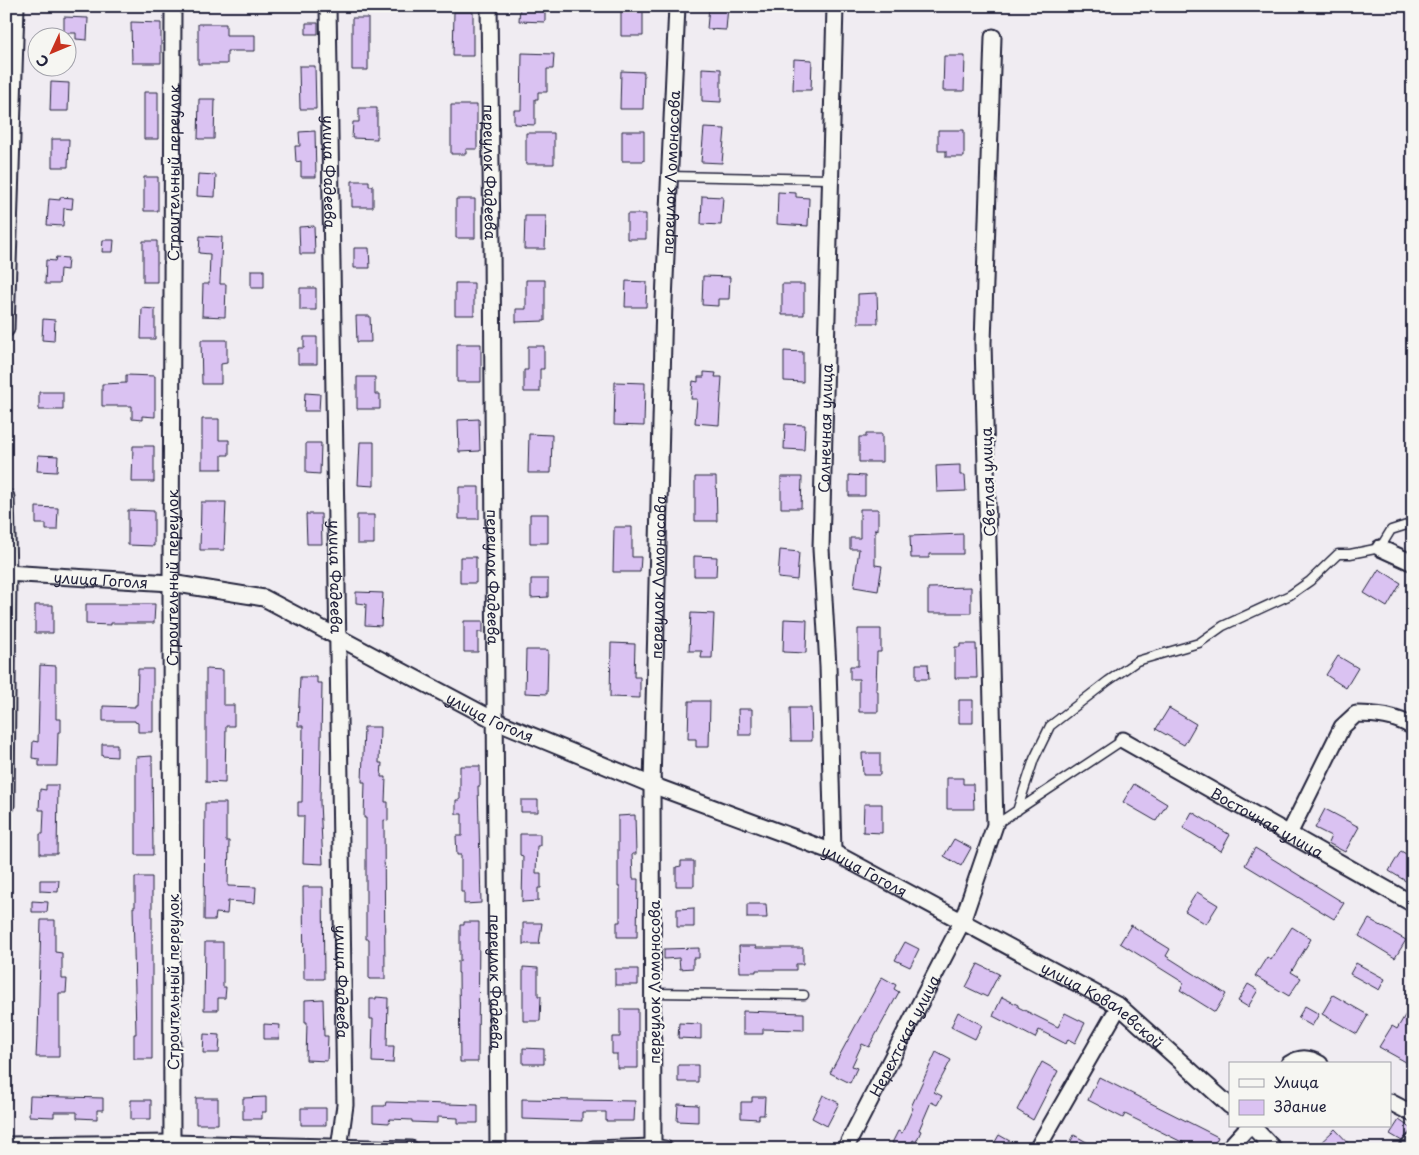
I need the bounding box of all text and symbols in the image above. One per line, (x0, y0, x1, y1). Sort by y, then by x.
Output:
north arrow (28, 28, 78, 78)
text: С (31, 50, 53, 72)
street label: Строительный переулок (161, 85, 184, 261)
street label: переулок Ломоносова (655, 89, 685, 255)
street label: переулок Фадеева (479, 104, 503, 241)
street label: улица Фадеева (318, 115, 343, 230)
street label: Солнечная улица (811, 363, 837, 493)
street label: Светлая улица (974, 426, 1000, 537)
street label: Строительный переулок (159, 490, 183, 666)
street label: переулок Ломоносова (644, 494, 671, 659)
street label: переулок Фадеева (482, 509, 506, 645)
street label: улица Фадеева (324, 520, 349, 635)
street label: улица Гоголя (53, 564, 149, 593)
street label: улица Гоголя (443, 685, 538, 747)
street label: Восточная улица (1207, 781, 1329, 863)
street label: улица Гоголя (819, 837, 912, 902)
street label: Строительный переулок (161, 894, 184, 1070)
street label: переулок Ломоносова (642, 899, 665, 1064)
street label: переулок Фадеева (485, 914, 509, 1050)
street label: улица Фадеева (331, 925, 355, 1040)
street label: улица Ковалевской (1037, 955, 1169, 1053)
street label: Нерехтская улица (863, 970, 945, 1100)
legend (1229, 1062, 1392, 1128)
text: Улица (1274, 1070, 1319, 1093)
text: Здание (1274, 1094, 1327, 1117)

